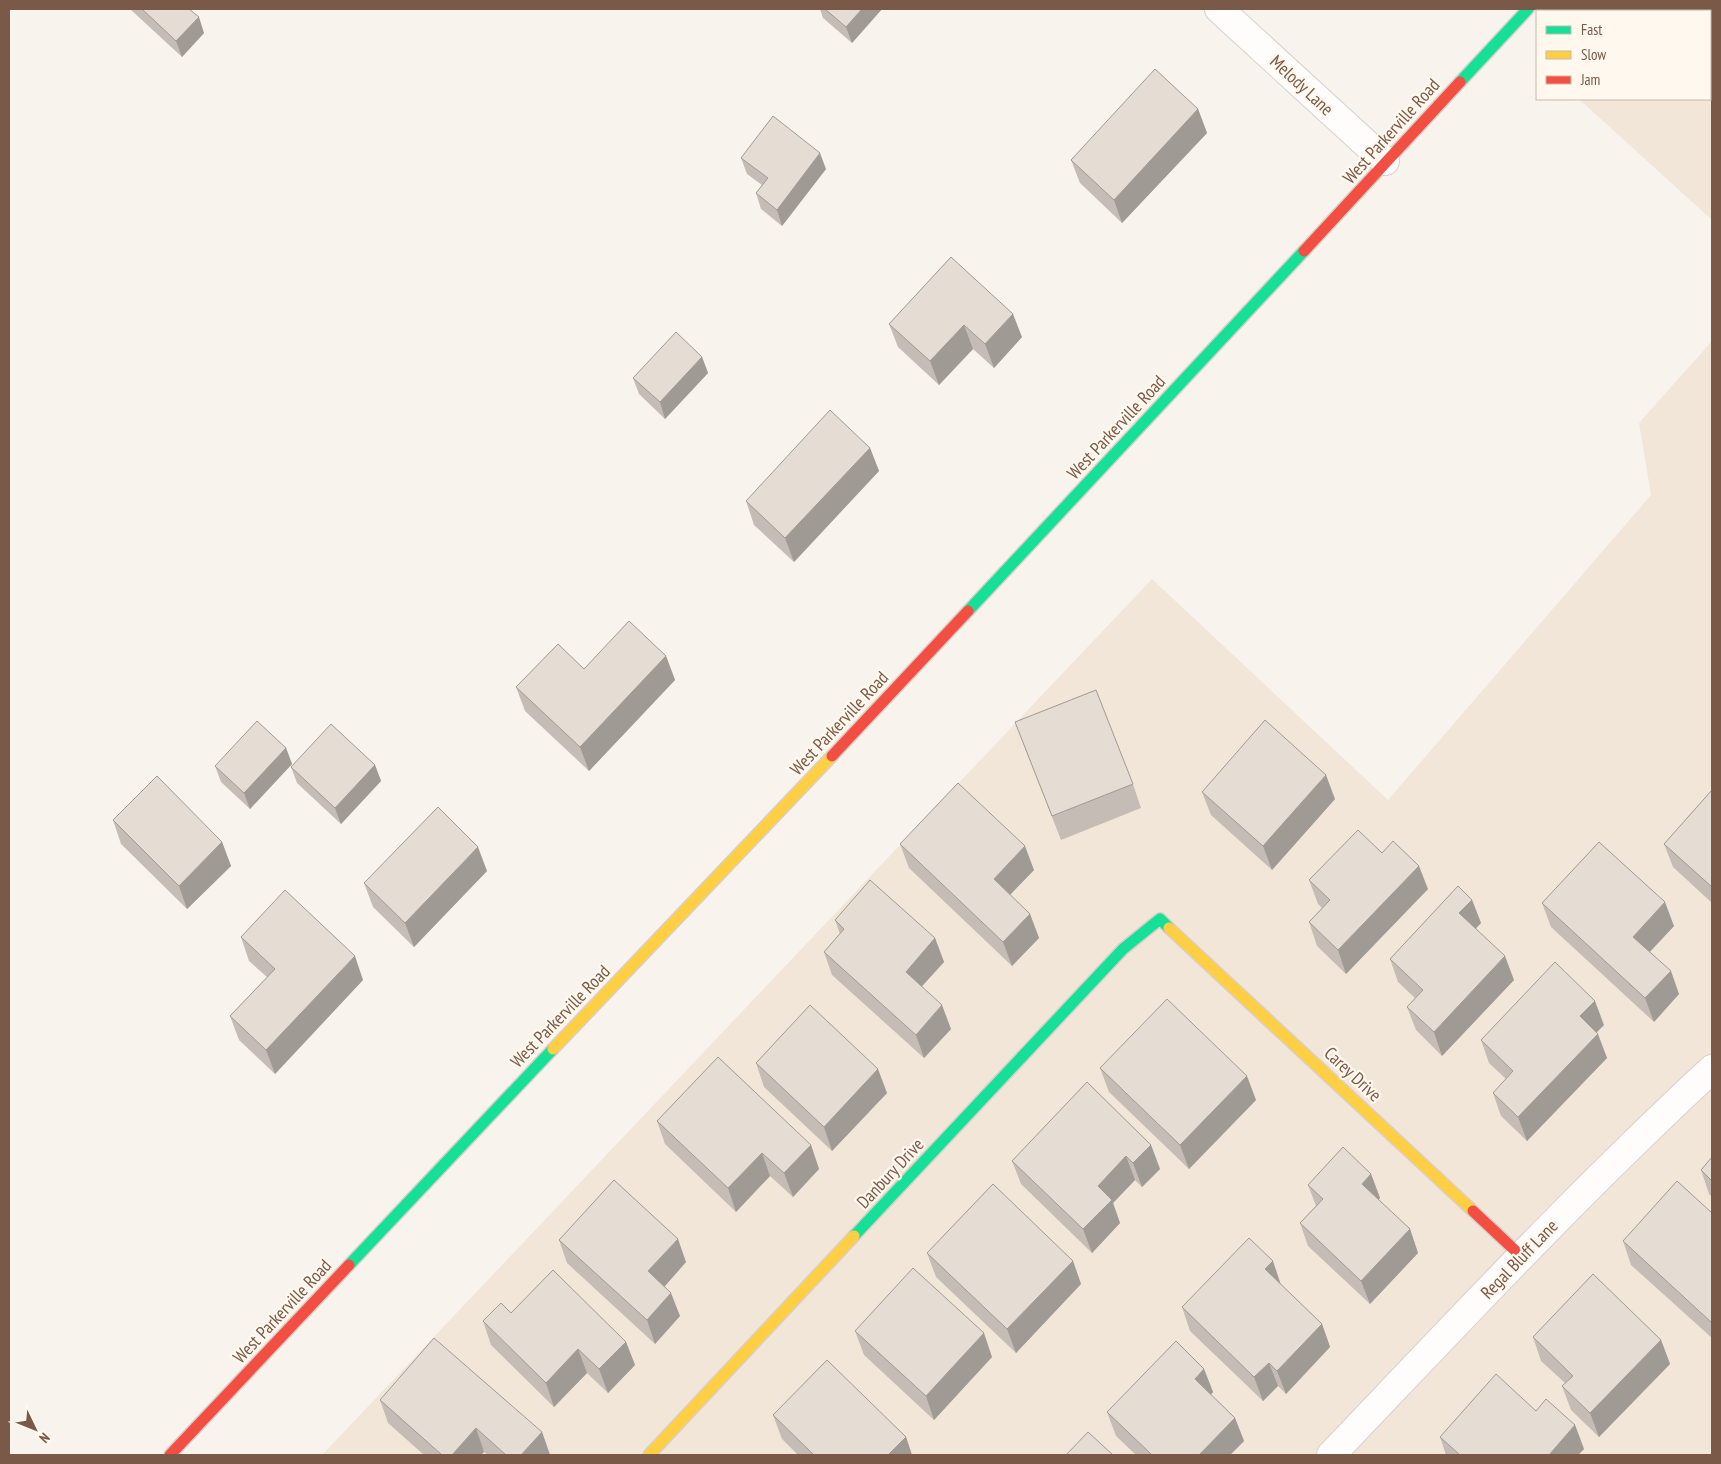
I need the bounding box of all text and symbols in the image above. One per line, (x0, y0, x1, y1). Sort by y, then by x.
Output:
legend (1536, 10, 1711, 100)
text: Fast (1581, 20, 1602, 39)
text: Slow (1581, 45, 1606, 64)
street label: Melody Lane (1265, 50, 1339, 120)
text: Jam (1580, 70, 1600, 89)
street label: West Parkerville Road (1338, 74, 1444, 188)
street label: West Parkerville Road (1062, 370, 1170, 484)
street label: West Parkerville Road (785, 666, 893, 780)
street label: West Parkerville Road (505, 960, 615, 1072)
street label: Carey Drive (1320, 1042, 1386, 1106)
street label: Danbury Drive (852, 1133, 928, 1213)
street label: Regal Bluff Lane (1475, 1214, 1563, 1304)
street label: West Parkerville Road (228, 1254, 336, 1368)
north arrow (10, 1404, 60, 1454)
text: N (35, 1429, 54, 1447)

